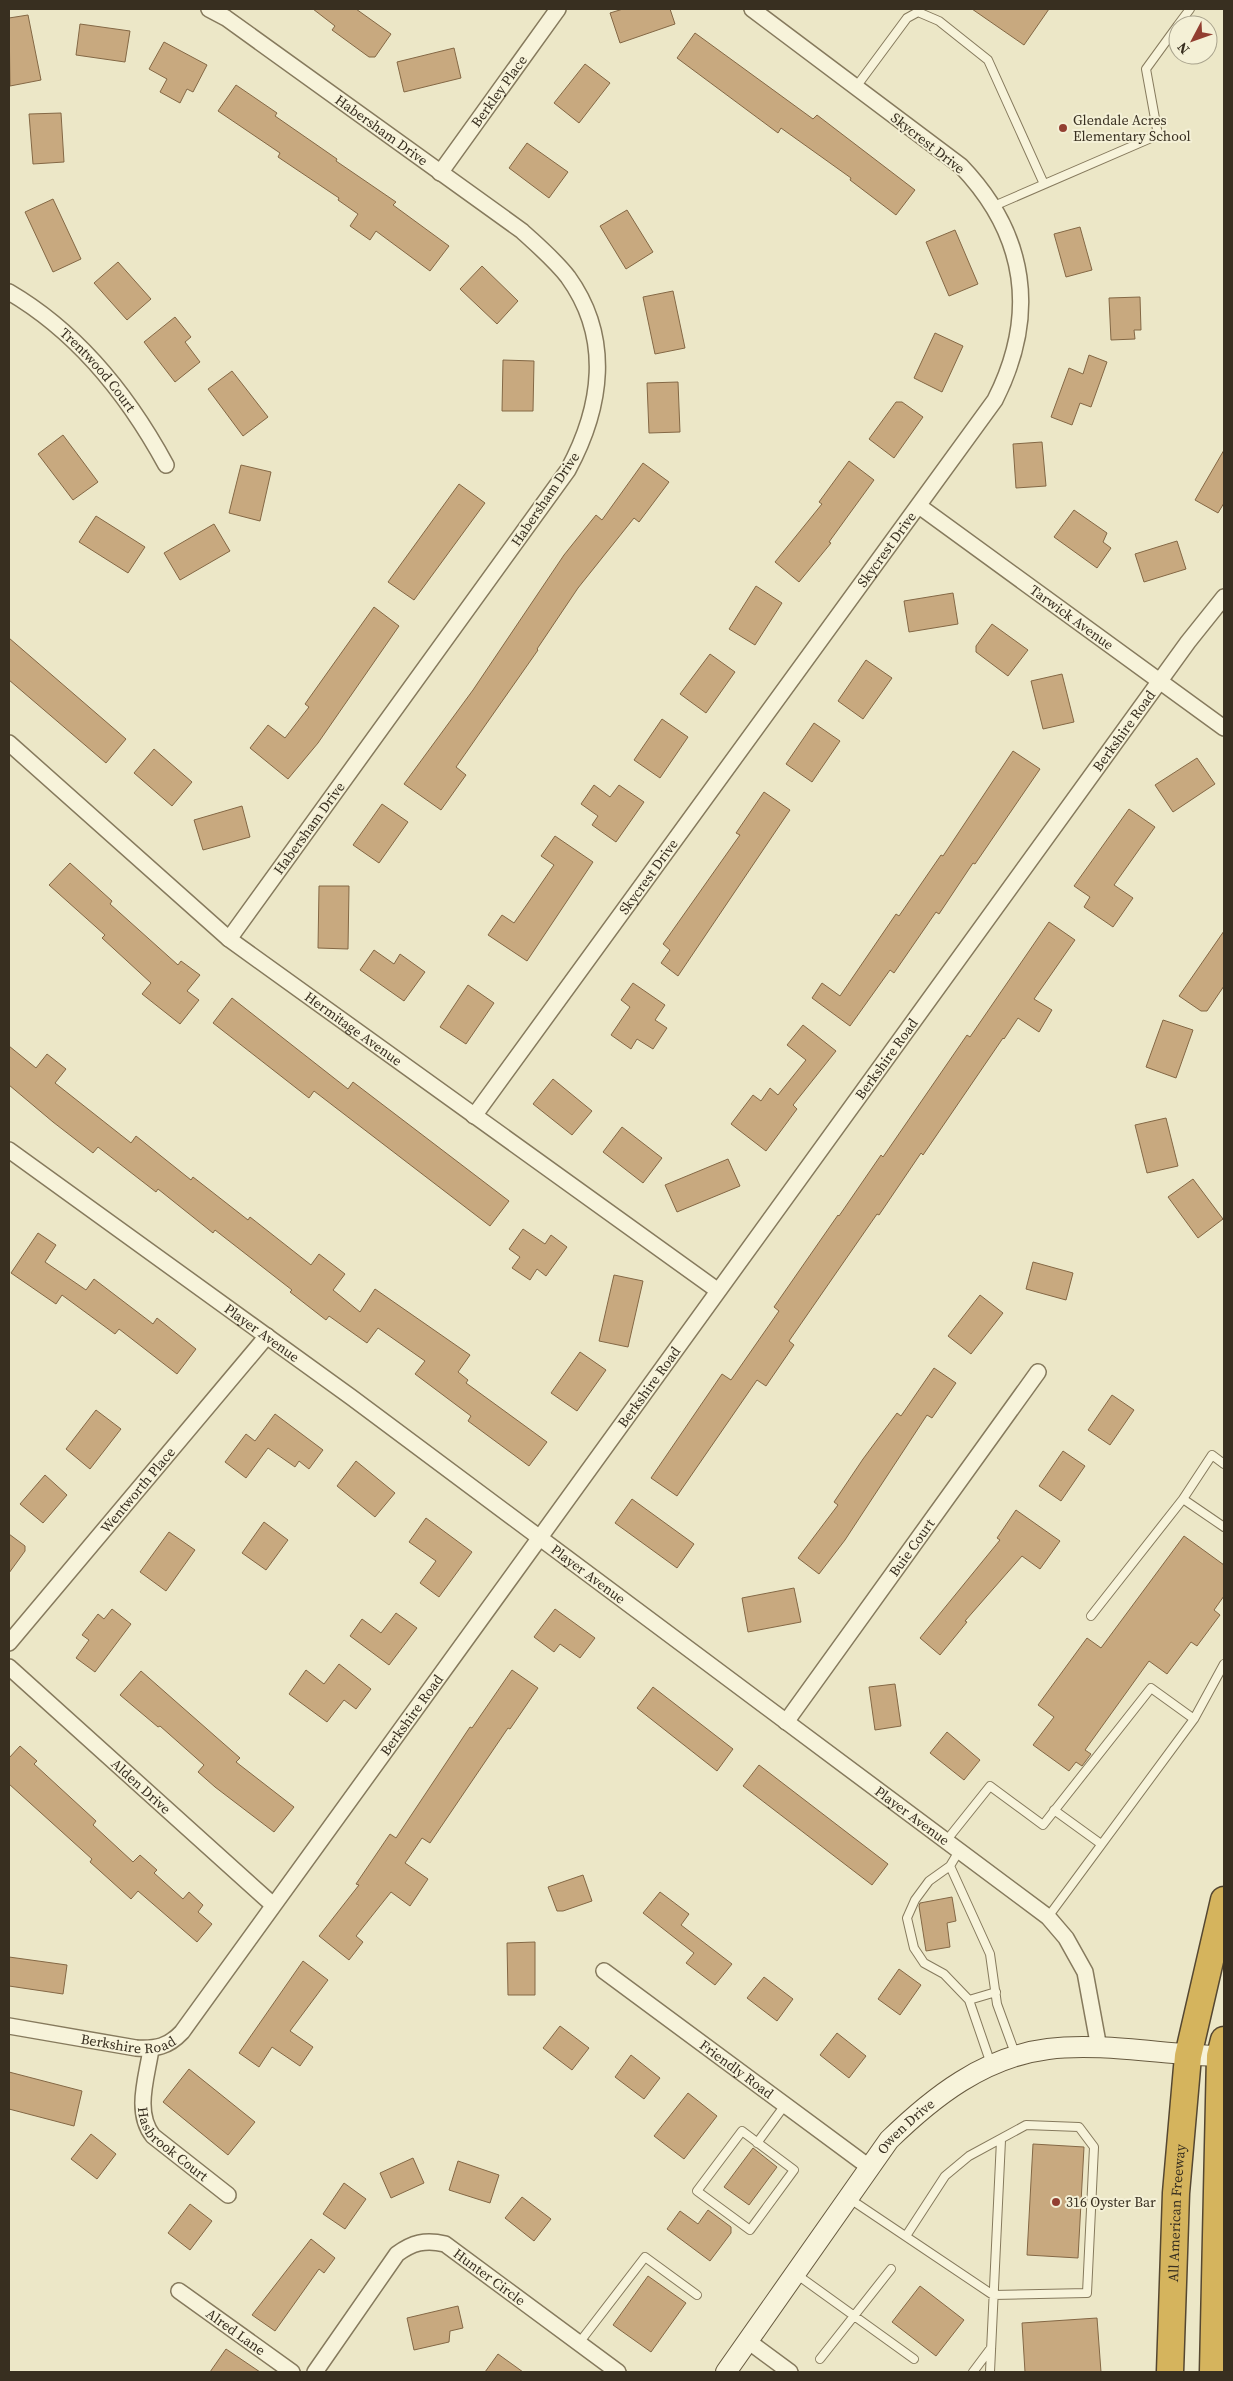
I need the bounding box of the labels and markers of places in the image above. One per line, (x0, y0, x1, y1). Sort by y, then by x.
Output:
place label: Glendale Acres Elementary School (1073, 110, 1191, 146)
marker: Glendale Acres Elementary School (1057, 122, 1069, 134)
place label: 316 Oyster Bar (1066, 2192, 1156, 2212)
marker: 316 Oyster Bar (1050, 2196, 1062, 2208)

